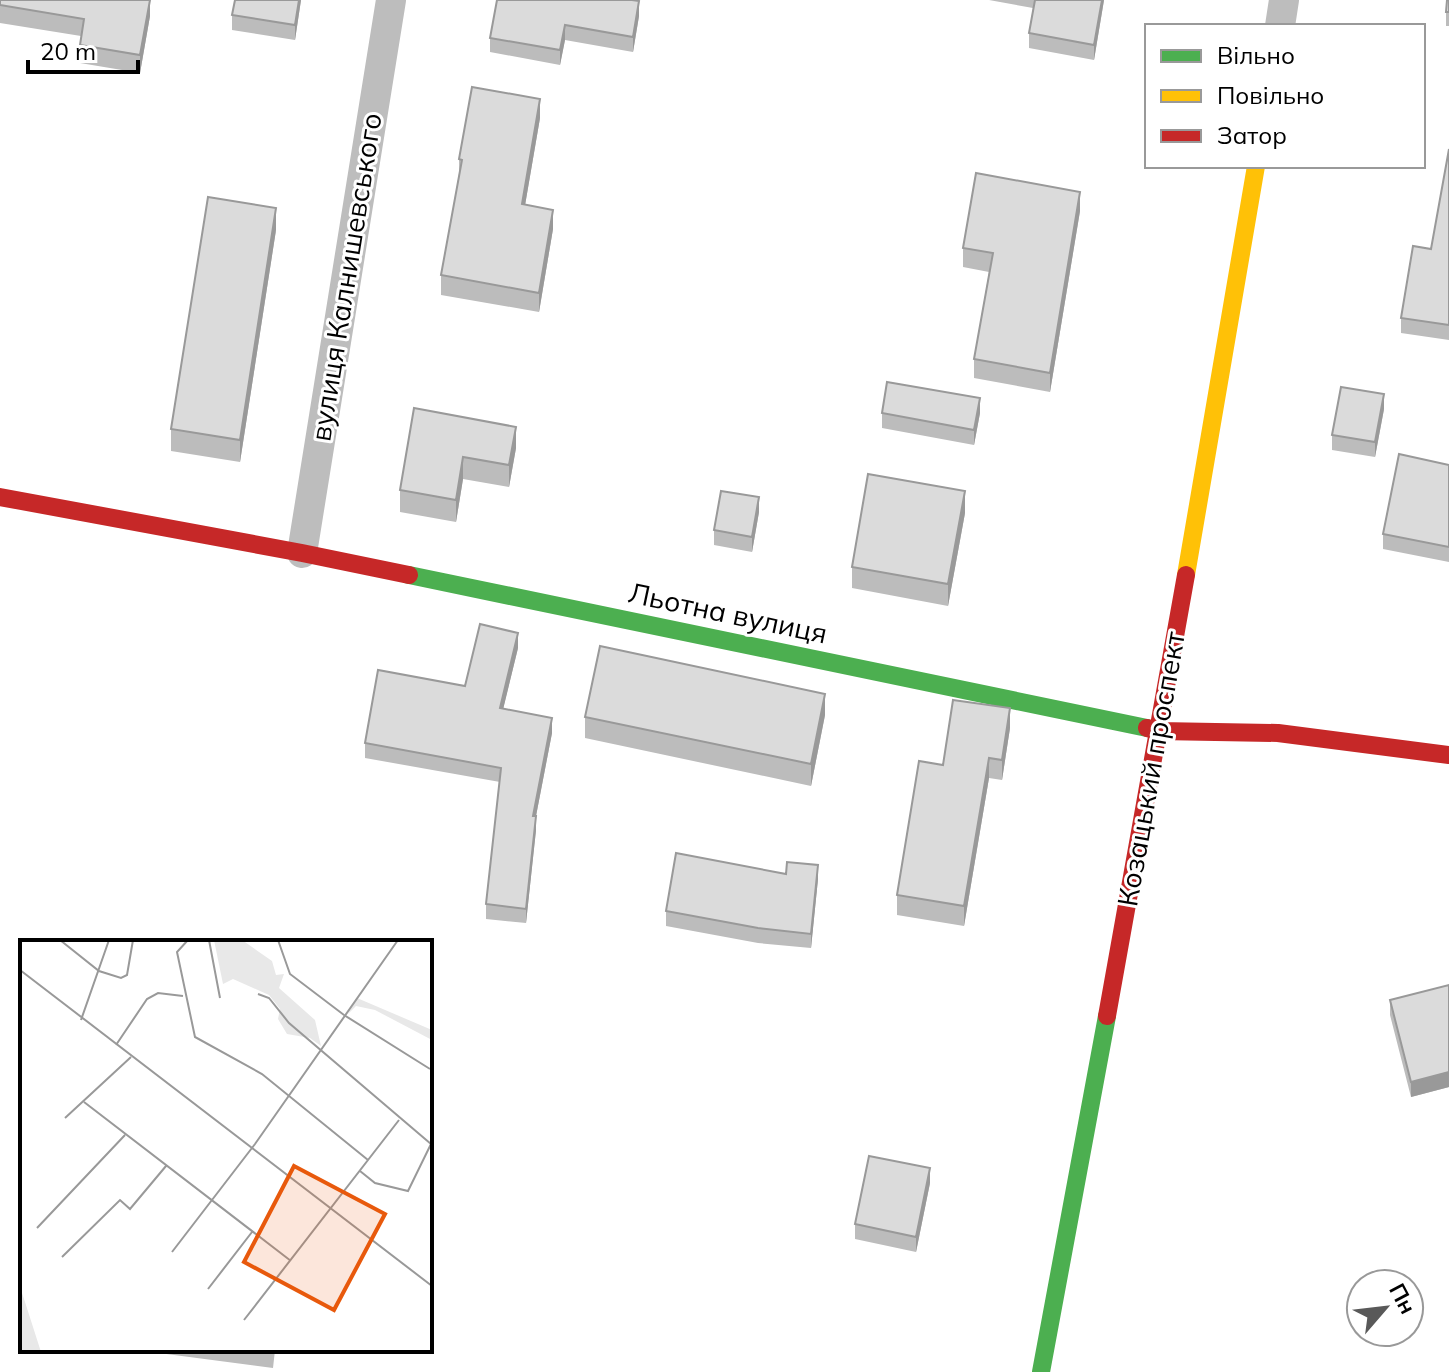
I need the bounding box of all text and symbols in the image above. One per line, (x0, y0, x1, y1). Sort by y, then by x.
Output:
scale bar (28, 24, 138, 74)
legend (1145, 24, 1425, 168)
text: 20 m (40, 36, 96, 66)
text: Вільно (1217, 40, 1295, 70)
text: Повільно (1217, 80, 1324, 110)
street label: вулиця Калнишевського (302, 110, 389, 443)
text: Затор (1217, 120, 1287, 150)
street label: Льотна вулиця (625, 574, 831, 651)
street label: Козацький проспект (1109, 629, 1192, 909)
inset map (20, 940, 432, 1352)
north arrow (1345, 1268, 1425, 1348)
text: Пн (1383, 1279, 1422, 1319)

